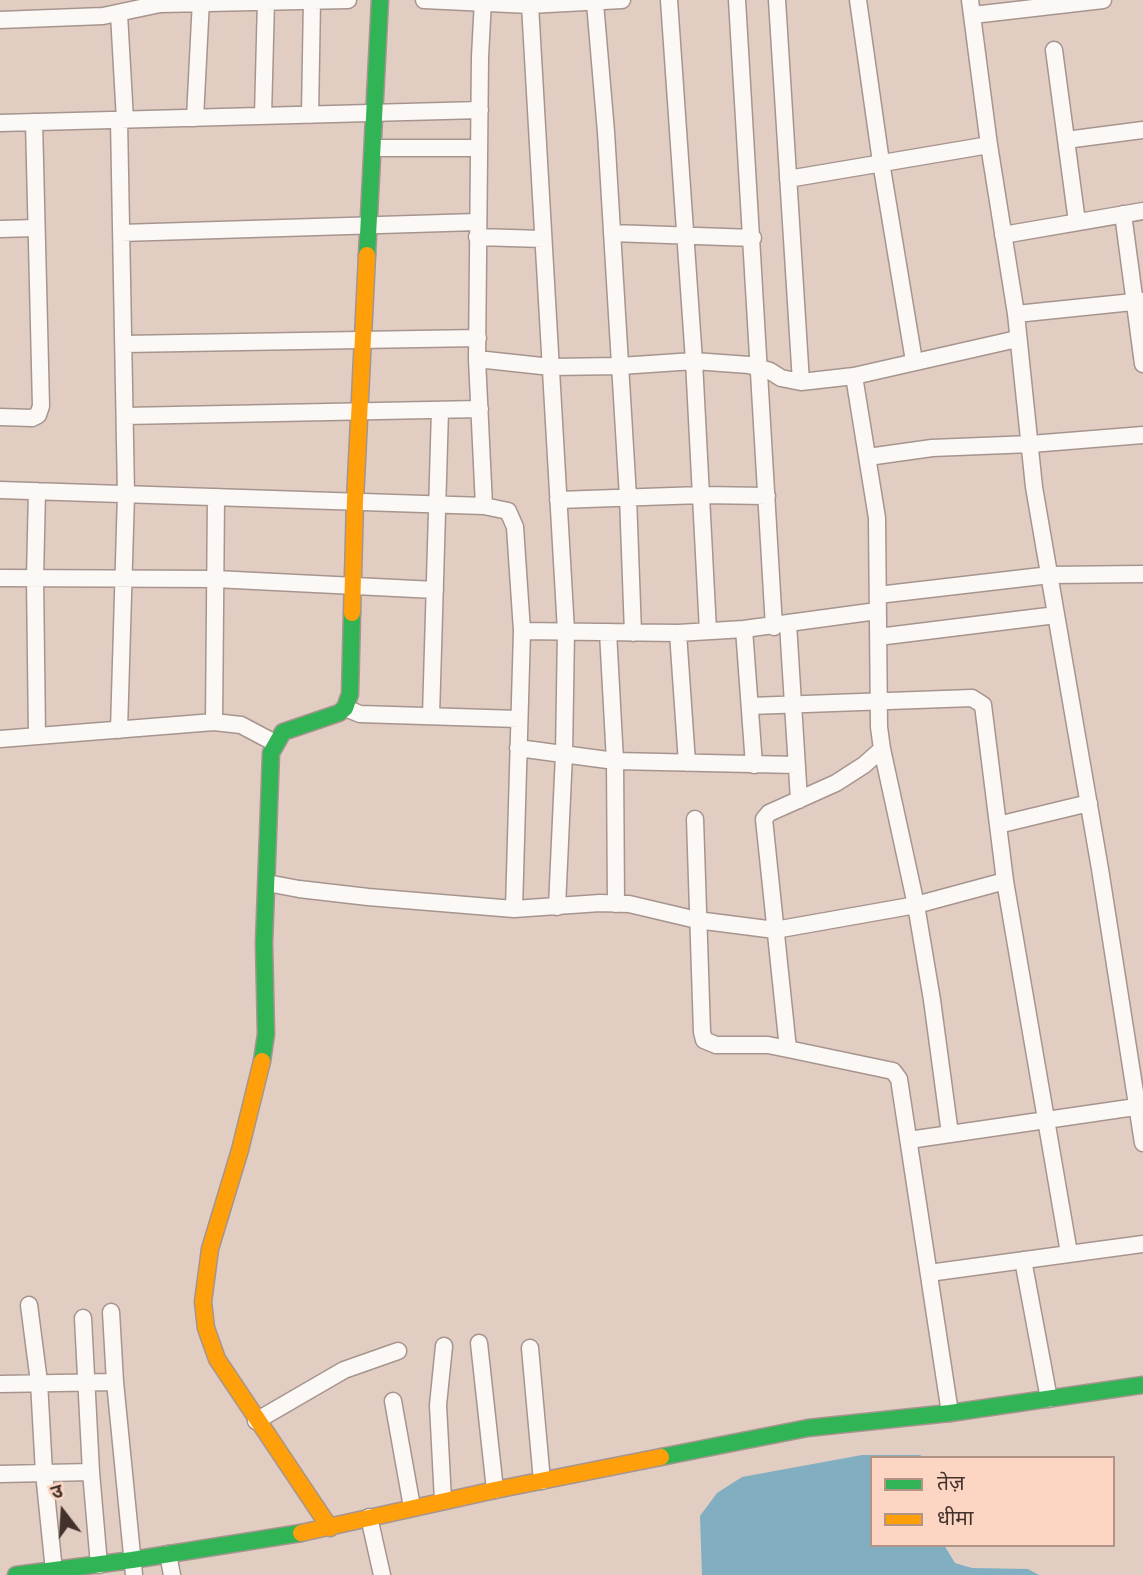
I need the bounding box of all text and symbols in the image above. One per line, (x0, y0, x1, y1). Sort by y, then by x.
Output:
legend (870, 1456, 1115, 1547)
text: तेज़ (937, 1470, 965, 1495)
north arrow (28, 1477, 98, 1547)
text: उ (48, 1479, 65, 1504)
text: धीमा (937, 1505, 973, 1530)

